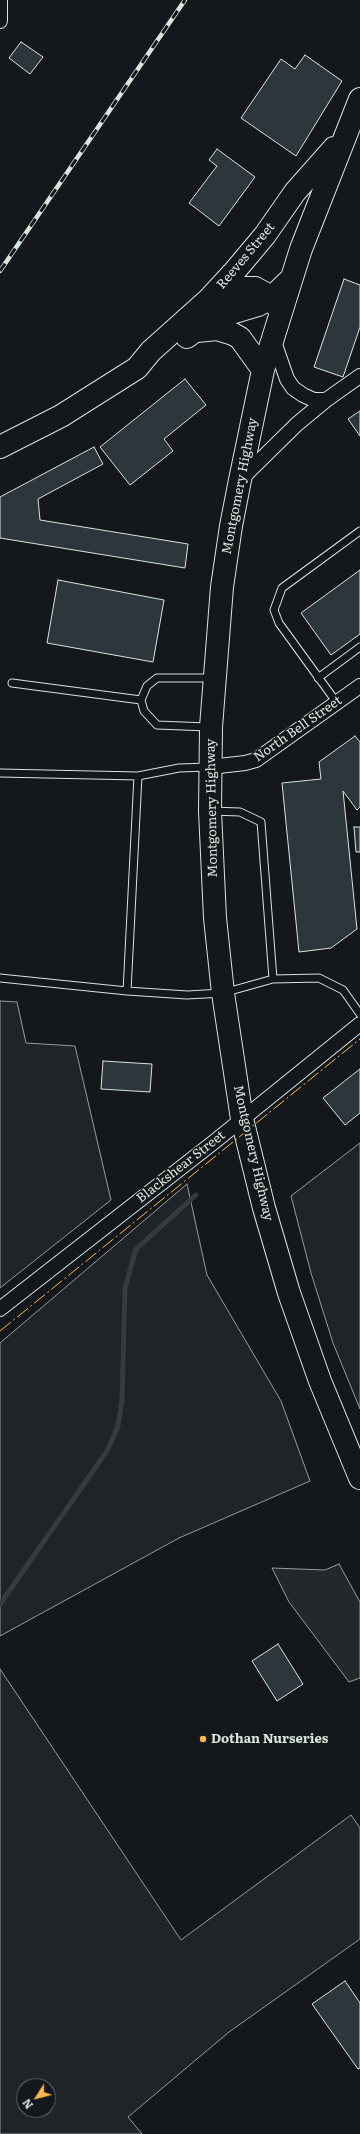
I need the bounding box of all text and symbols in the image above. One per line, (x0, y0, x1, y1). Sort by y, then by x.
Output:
street label: Reeves Street (214, 220, 278, 292)
street label: Montgomery Highway (219, 416, 261, 556)
street label: North Bell Street (251, 693, 345, 765)
street label: Montgomery Highway (203, 738, 221, 878)
street label: Montgomery Highway (230, 1084, 276, 1222)
street label: Blackshear Street (134, 1128, 228, 1206)
place label: Dothan Nurseries (211, 1731, 328, 1747)
marker: Dothan Nurseries (198, 1734, 208, 1744)
north arrow (16, 2078, 56, 2118)
text: N (18, 2096, 36, 2113)

